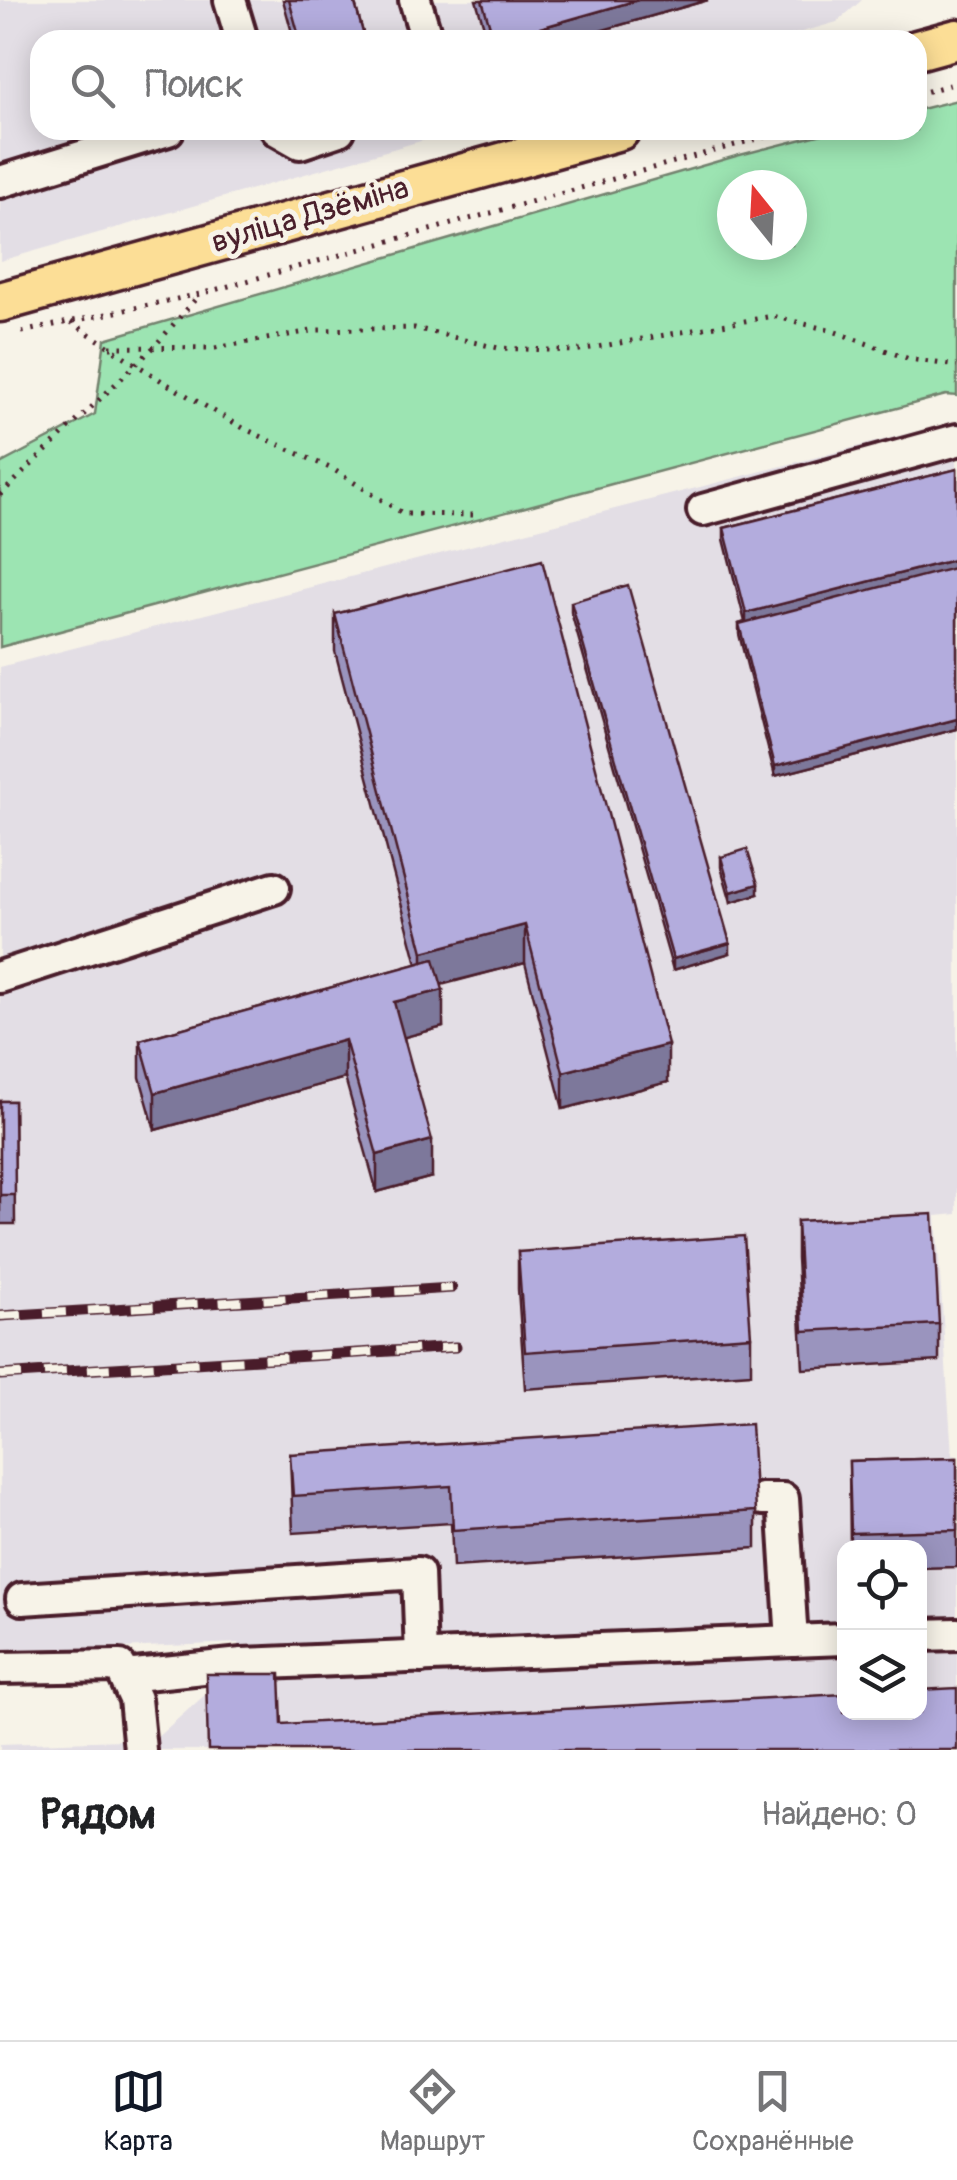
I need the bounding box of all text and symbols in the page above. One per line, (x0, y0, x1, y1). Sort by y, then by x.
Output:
search box (30, 30, 927, 140)
icon: search (65, 58, 120, 113)
text: Поиск (145, 61, 244, 109)
street label: вуліца Дзёміна (207, 168, 413, 262)
north arrow (717, 170, 807, 260)
map controls (837, 1540, 927, 1720)
button: locate (837, 1540, 927, 1630)
button: layers (837, 1630, 927, 1720)
text: Рядом (40, 1789, 156, 1841)
text: Найдено: 0 (761, 1795, 917, 1835)
tab: Карта (103, 2064, 173, 2159)
tab: Маршрут (380, 2064, 485, 2159)
tab: Сохранённые (692, 2064, 854, 2159)

